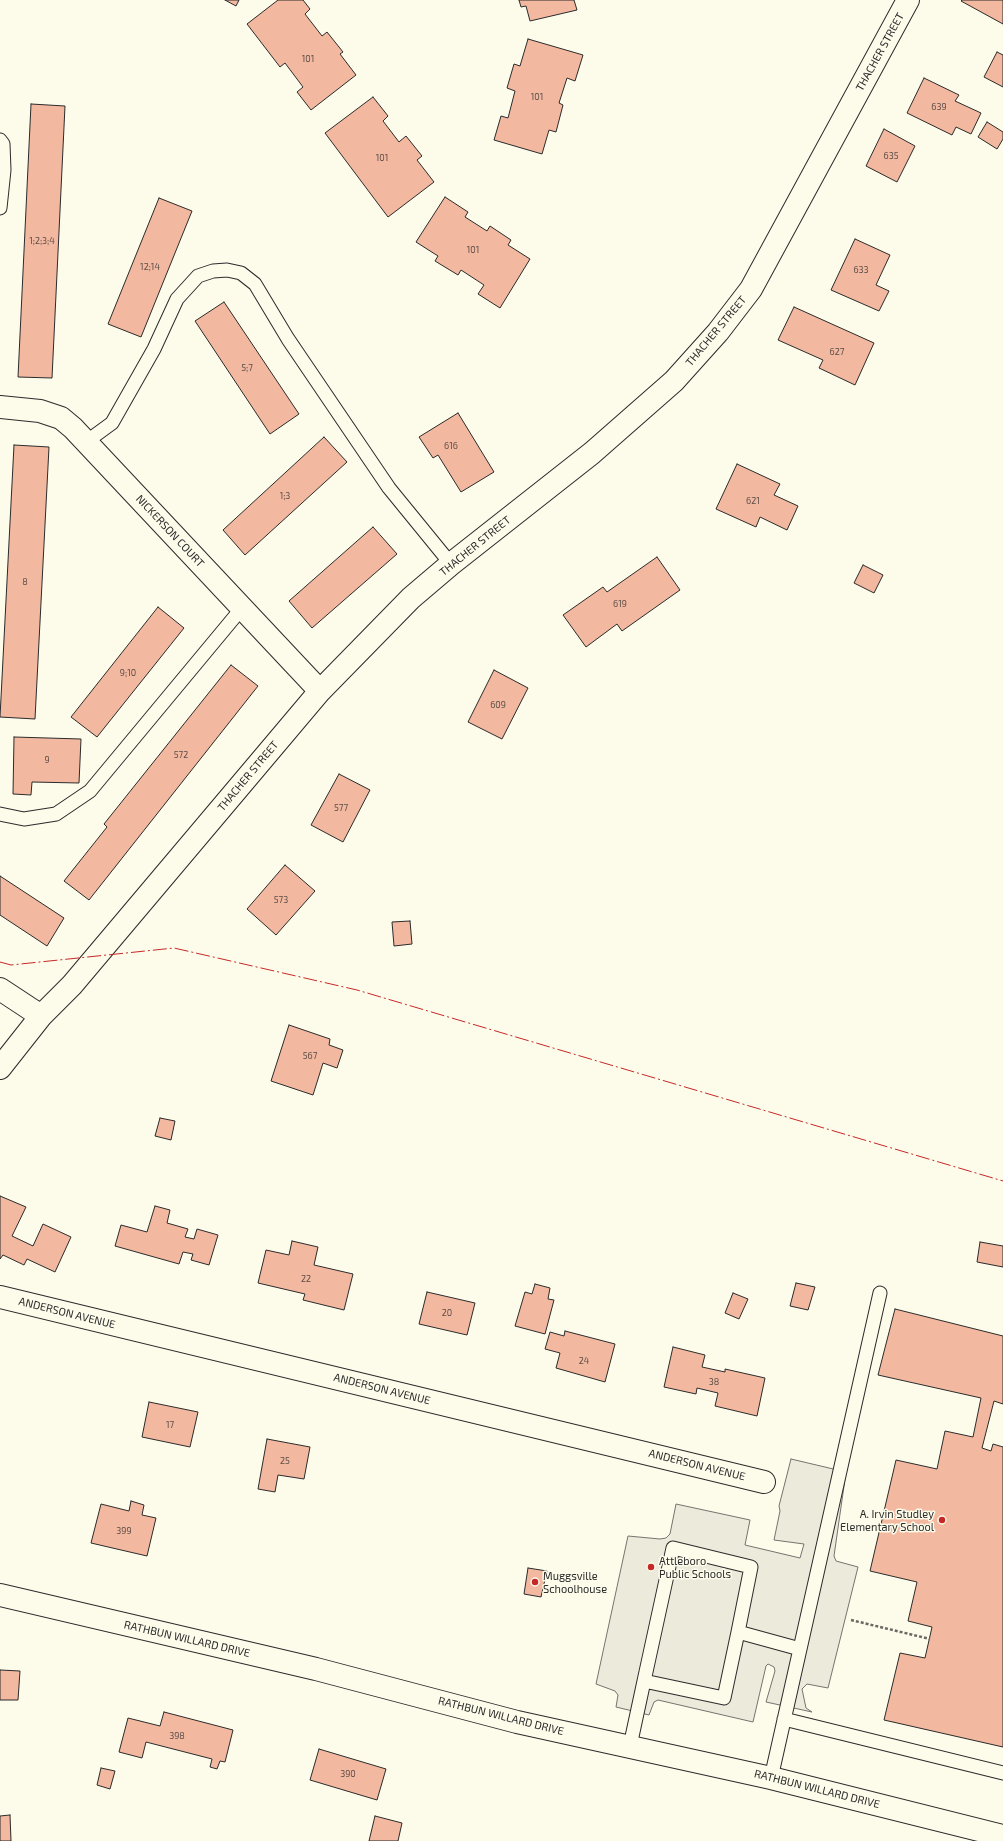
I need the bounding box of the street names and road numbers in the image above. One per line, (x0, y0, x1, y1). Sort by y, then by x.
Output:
street label: THACHER STREET (853, 10, 907, 94)
street label: THACHER STREET (683, 293, 749, 369)
street label: NICKERSON COURT (133, 492, 207, 570)
street label: THACHER STREET (437, 513, 513, 579)
street label: THACHER STREET (215, 738, 281, 814)
street label: ANDERSON AVENUE (17, 1295, 117, 1331)
street label: ANDERSON AVENUE (332, 1371, 432, 1407)
street label: ANDERSON AVENUE (647, 1447, 747, 1483)
street label: RATHBUN WILLARD DRIVE (123, 1618, 251, 1660)
street label: RATHBUN WILLARD DRIVE (437, 1694, 565, 1738)
street label: RATHBUN WILLARD DRIVE (753, 1767, 881, 1811)

